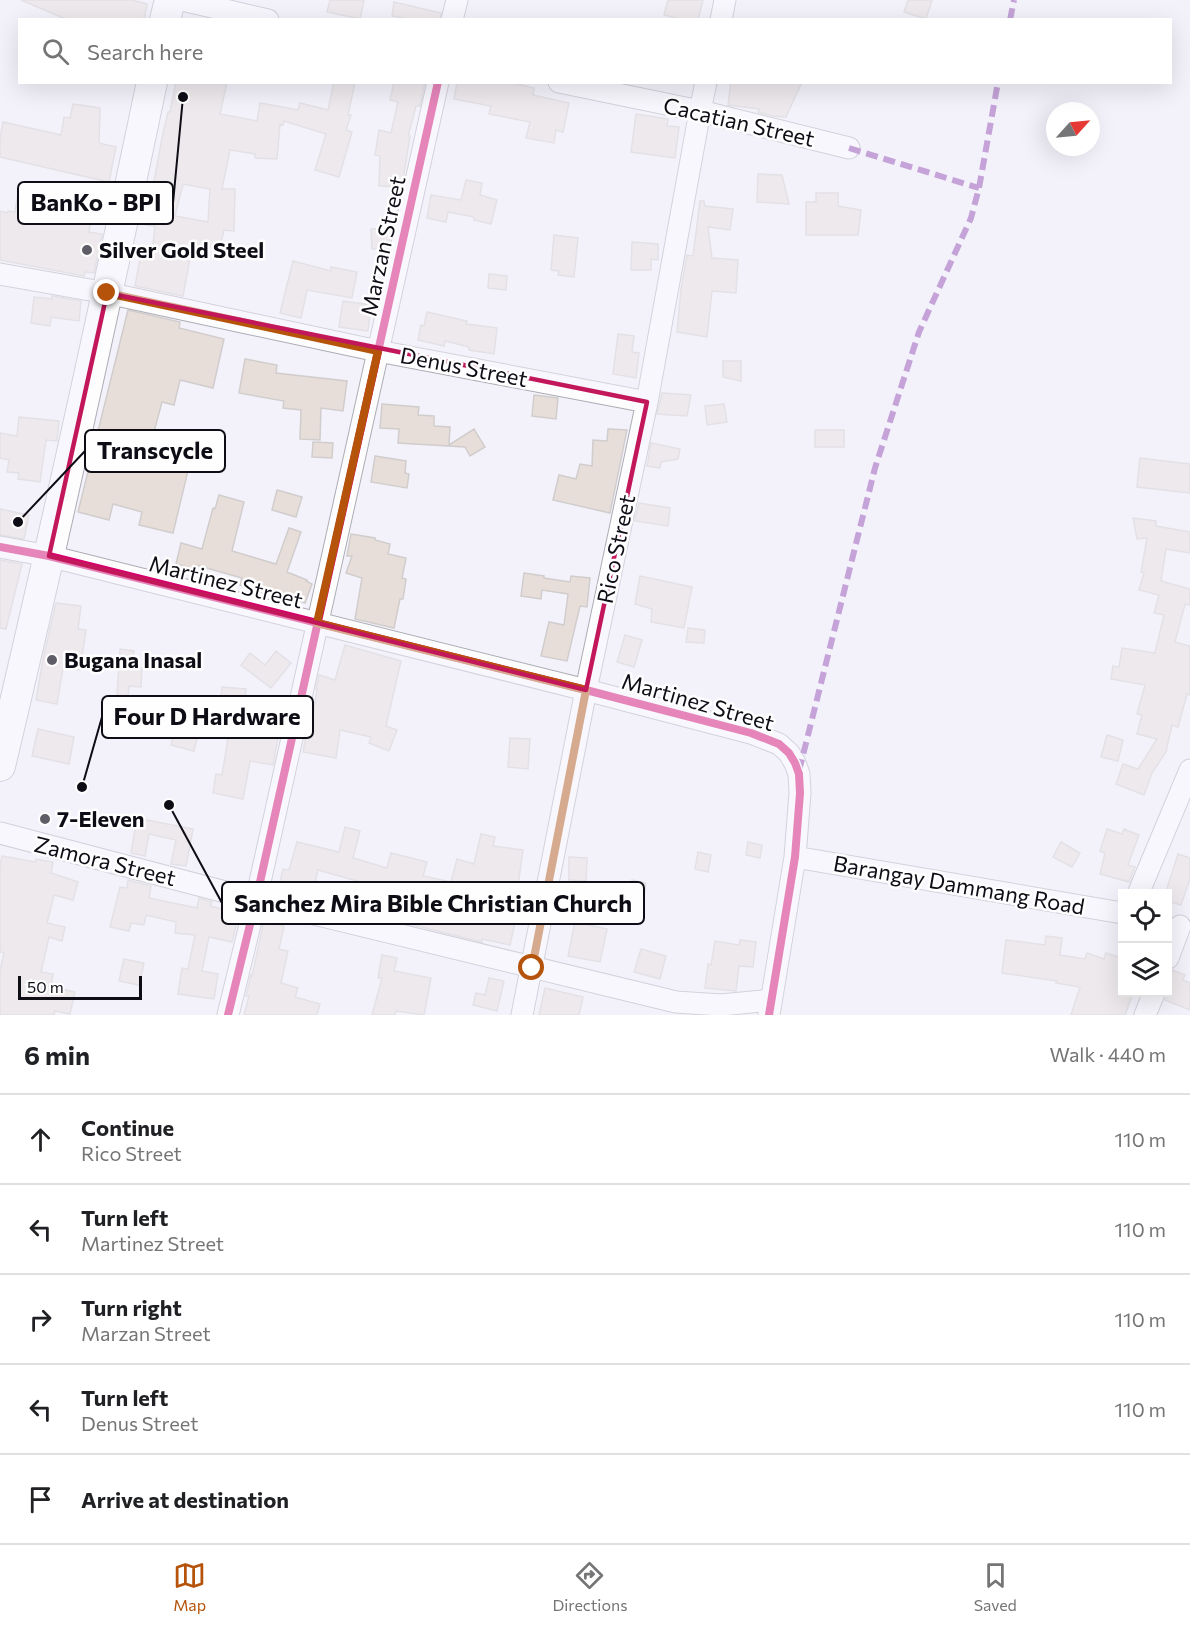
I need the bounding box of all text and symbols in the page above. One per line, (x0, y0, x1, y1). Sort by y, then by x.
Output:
search box (18, 18, 1172, 84)
icon: search (39, 35, 72, 68)
text: Search here (87, 38, 203, 65)
street label: Cacatian Street (661, 91, 817, 152)
north arrow (1046, 102, 1100, 156)
street label: Marzan Street (354, 173, 411, 318)
callout: BanKo - BPI (18, 182, 173, 224)
text: BanKo - BPI (31, 187, 161, 216)
place label: Silver Gold Steel (99, 236, 264, 263)
marker: Silver Gold Steel (80, 243, 94, 257)
route end (93, 279, 119, 305)
street label: Denus Street (398, 341, 530, 392)
callout: Transcycle (85, 430, 225, 472)
text: Transcycle (97, 435, 213, 464)
street label: Rico Street (591, 492, 640, 606)
street label: Martinez Street (147, 549, 306, 614)
place label: Bugana Inasal (64, 646, 202, 673)
marker: Bugana Inasal (45, 653, 59, 667)
street label: Martinez Street (619, 667, 777, 736)
callout: Four D Hardware (102, 696, 313, 738)
text: Four D Hardware (113, 701, 301, 730)
place label: 7-Eleven (57, 805, 145, 832)
marker: 7-Eleven (38, 812, 52, 826)
street label: Zamora Street (31, 830, 179, 891)
street label: Barangay Dammang Road (831, 849, 1087, 920)
callout: Sanchez Mira Bible Christian Church (222, 882, 644, 924)
text: Sanchez Mira Bible Christian Church (234, 888, 632, 917)
map controls (1118, 889, 1172, 997)
button: locate (1118, 889, 1172, 943)
button: layers (1118, 943, 1172, 997)
route start (518, 954, 544, 980)
scale bar (18, 973, 142, 1001)
text: 50 m (27, 977, 64, 996)
text: 6 min (24, 1039, 90, 1070)
text: Walk · 440 m (1050, 1042, 1166, 1066)
text: Continue (81, 1114, 174, 1141)
icon: ahead (24, 1123, 57, 1156)
text: 110 m (1115, 1127, 1166, 1151)
text: Rico Street (81, 1141, 182, 1165)
text: Turn left (81, 1204, 168, 1231)
icon: left (24, 1213, 57, 1246)
text: 110 m (1115, 1217, 1166, 1241)
text: Martinez Street (81, 1231, 224, 1255)
text: Turn right (81, 1294, 182, 1321)
icon: right (24, 1303, 57, 1336)
text: 110 m (1115, 1307, 1166, 1331)
text: Marzan Street (81, 1321, 211, 1345)
text: Turn left (81, 1384, 168, 1411)
icon: left (24, 1393, 57, 1426)
text: 110 m (1115, 1397, 1166, 1421)
text: Denus Street (81, 1411, 198, 1435)
icon: arrive (24, 1483, 57, 1516)
text: Arrive at destination (81, 1486, 289, 1513)
tab: Map (173, 1559, 206, 1614)
tab: Directions (552, 1559, 627, 1614)
tab: Saved (974, 1559, 1017, 1614)

